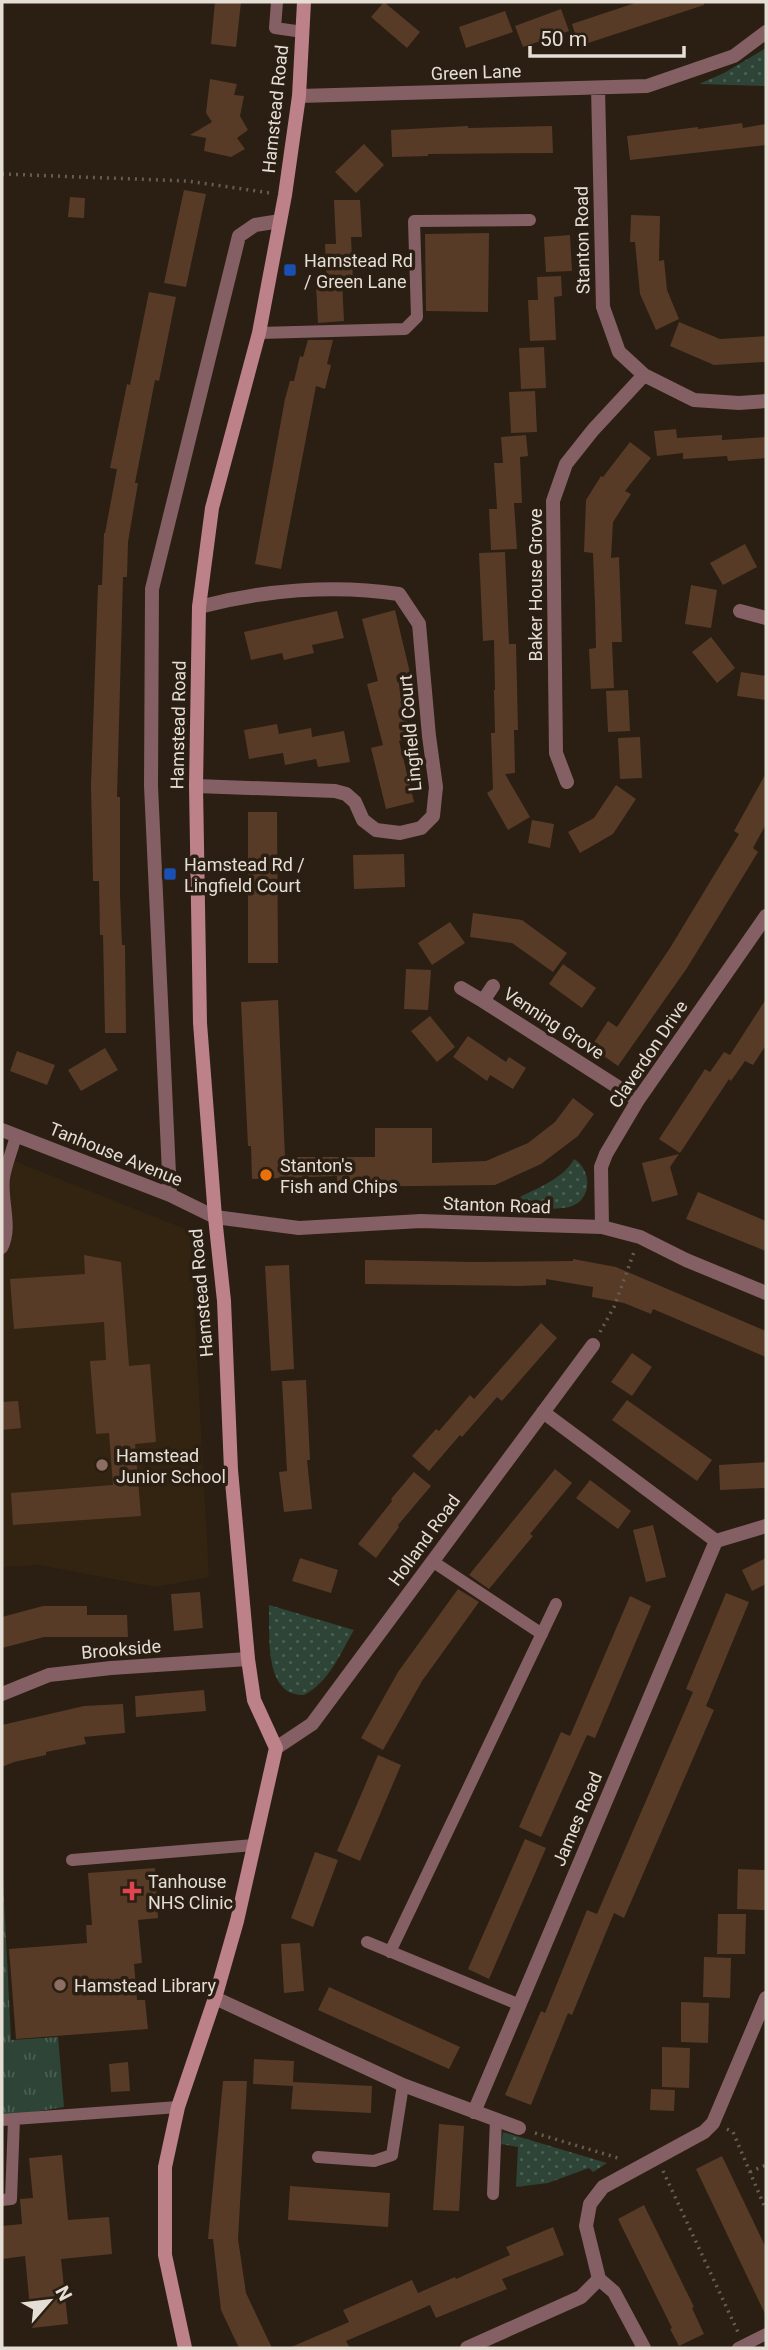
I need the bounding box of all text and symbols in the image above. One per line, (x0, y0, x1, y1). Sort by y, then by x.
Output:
scale bar (530, 14, 684, 58)
text: 50 m (540, 27, 587, 51)
street label: Hamstead Road (258, 44, 292, 174)
street label: Green Lane (430, 60, 522, 84)
street label: Stanton Road (571, 186, 593, 294)
place label: Hamstead Rd / Green Lane (304, 250, 413, 292)
marker: Hamstead Rd / Green Lane (282, 262, 298, 278)
street label: Baker House Grove (525, 509, 546, 661)
street label: Hamstead Road (166, 660, 190, 790)
street label: Lingfield Court (394, 674, 426, 792)
place label: Hamstead Rd / Lingfield Court (184, 854, 305, 896)
marker: Hamstead Rd / Lingfield Court (162, 866, 178, 882)
street label: Venning Grove (500, 983, 608, 1063)
street label: Claverdon Drive (604, 996, 692, 1112)
street label: Tanhouse Avenue (46, 1118, 186, 1190)
place label: Stanton's Fish and Chips (280, 1155, 398, 1197)
marker: Stanton's Fish and Chips (258, 1167, 274, 1183)
street label: Stanton Road (443, 1193, 551, 1217)
street label: Hamstead Road (185, 1228, 217, 1358)
place label: Hamstead Junior School (116, 1445, 226, 1487)
marker: Hamstead Junior School (94, 1457, 110, 1473)
street label: Holland Road (384, 1490, 464, 1590)
street label: Brookside (80, 1635, 162, 1663)
street label: James Road (548, 1769, 606, 1869)
place label: Tanhouse NHS Clinic (148, 1871, 233, 1913)
marker: Tanhouse NHS Clinic (122, 1881, 142, 1901)
place label: Hamstead Library (74, 1975, 217, 1996)
marker: Hamstead Library (52, 1977, 68, 1993)
north arrow (14, 2266, 84, 2336)
text: N (50, 2282, 77, 2305)

